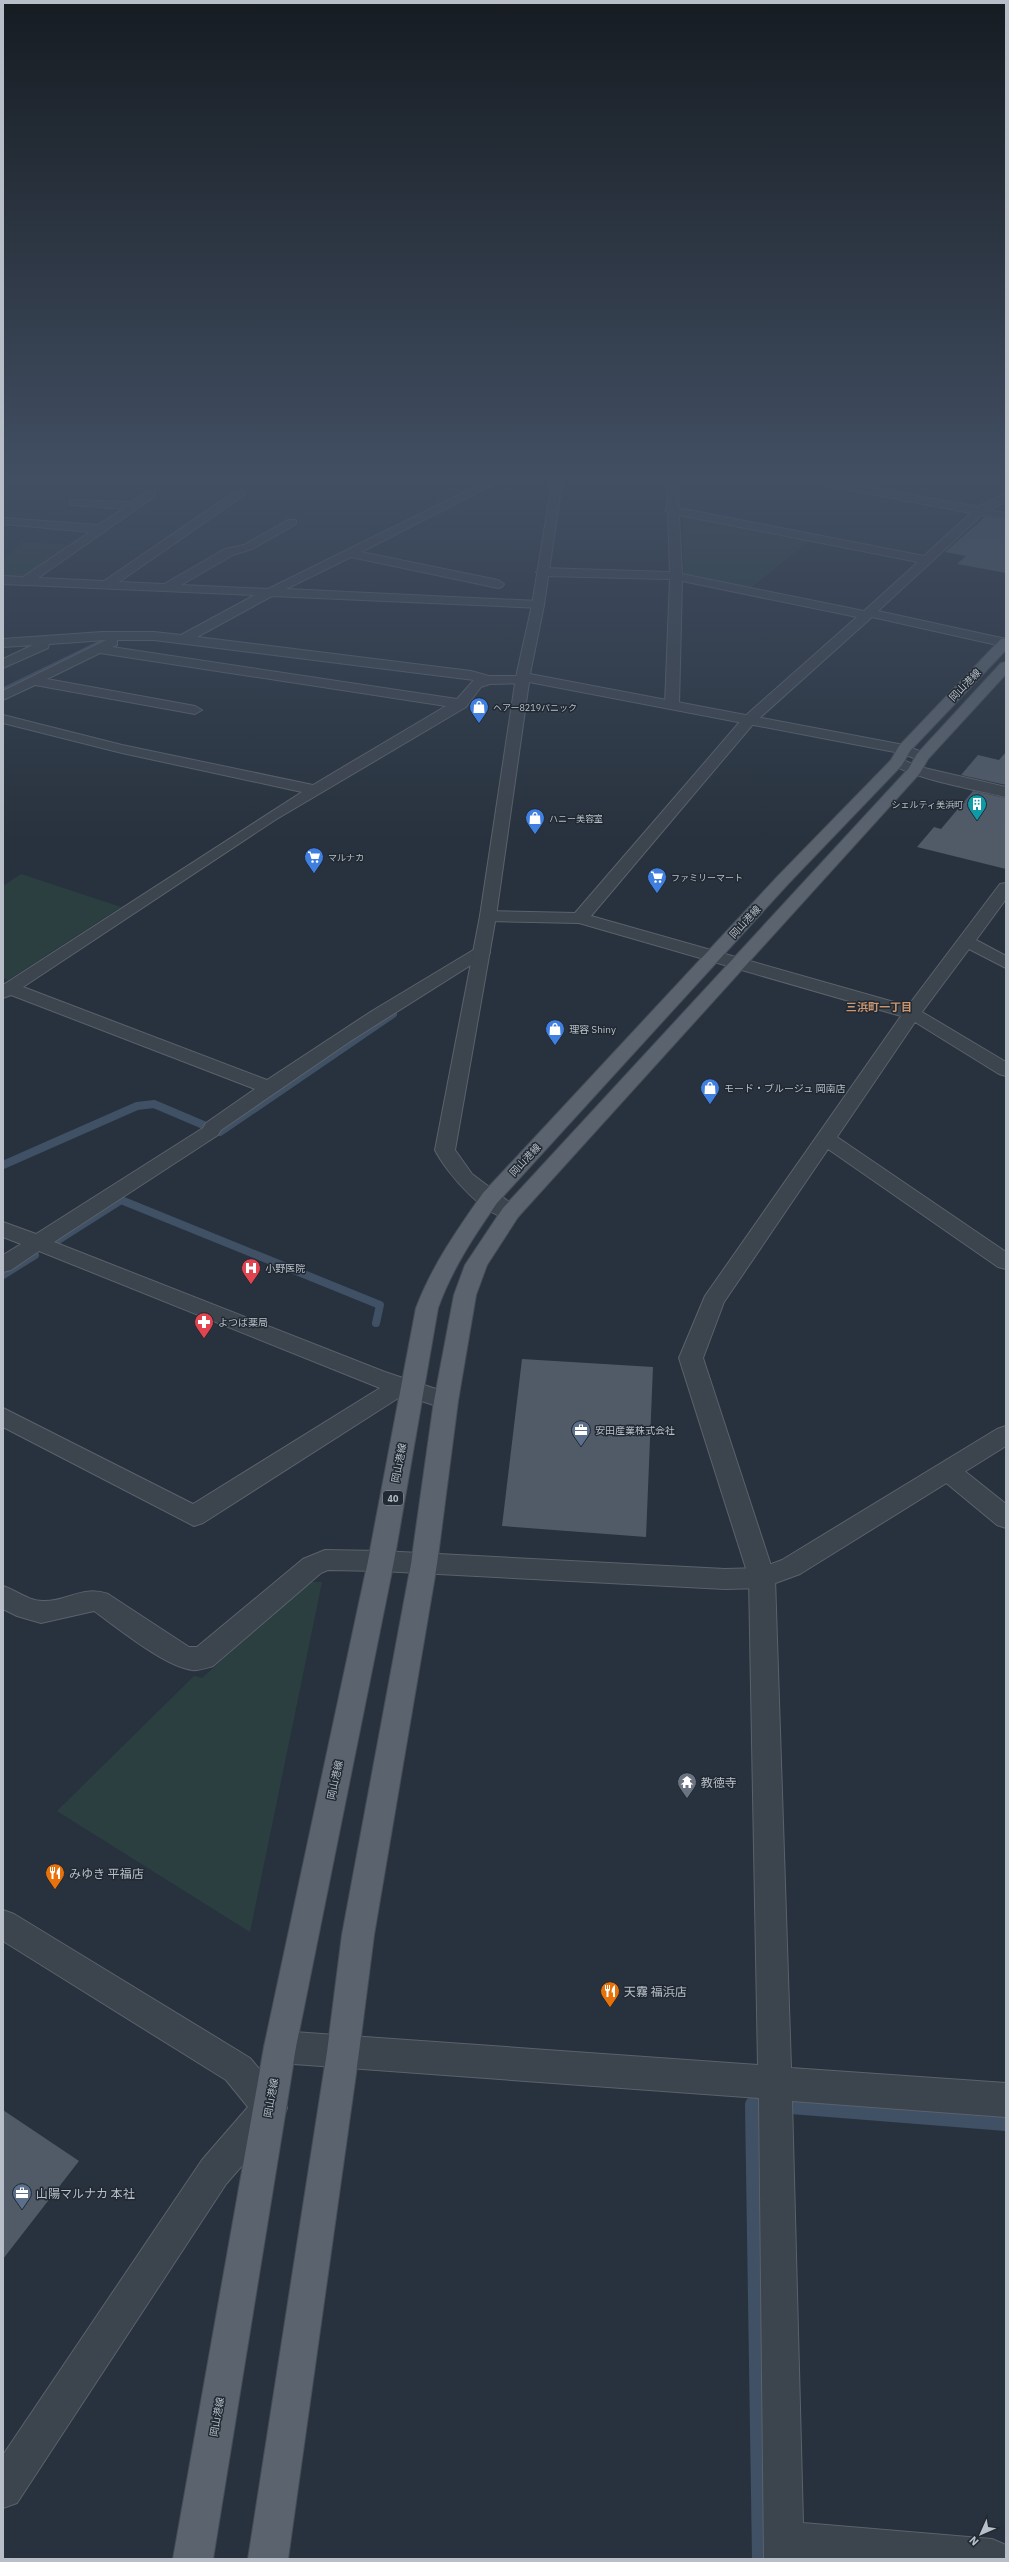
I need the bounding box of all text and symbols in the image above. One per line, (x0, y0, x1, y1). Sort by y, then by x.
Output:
street label: 岡山港線 (946, 666, 984, 704)
shop icon: ヘアー8219パニック (468, 696, 490, 724)
place label: ヘアー8219パニック (493, 702, 577, 713)
building icon: シェルティ美浜町 (966, 793, 988, 821)
place label: シェルティ美浜町 (892, 799, 963, 810)
shop icon: ハニー美容室 (524, 807, 546, 835)
place label: ハニー美容室 (549, 813, 603, 824)
supermarket icon: マルナカ (303, 846, 325, 874)
place label: マルナカ (328, 852, 364, 863)
supermarket icon: ファミリーマート (646, 866, 668, 894)
place label: ファミリーマート (671, 872, 743, 883)
street label: 岡山港線 (727, 903, 763, 941)
district label: 三浜町一丁目 (846, 1000, 912, 1014)
shop icon: 理容 Shiny (544, 1018, 566, 1046)
place label: 理容 Shiny (569, 1023, 616, 1036)
shop icon: モード・ブルージュ 岡南店 (699, 1077, 721, 1105)
place label: モード・ブルージュ 岡南店 (724, 1082, 845, 1095)
street label: 岡山港線 (507, 1141, 543, 1179)
hospital icon: 小野医院 (240, 1257, 262, 1285)
place label: 小野医院 (265, 1262, 305, 1275)
pharmacy icon: よつば薬局 (193, 1311, 215, 1339)
place label: よつば薬局 (218, 1316, 268, 1329)
office icon: 安田産業株式会社 (570, 1419, 592, 1447)
place label: 安田産業株式会社 (595, 1424, 675, 1437)
street label: 岡山港線 (389, 1442, 409, 1484)
road number: 40 (383, 1491, 403, 1505)
street label: 岡山港線 (324, 1759, 346, 1801)
temple icon: 教徳寺 (676, 1771, 698, 1799)
place label: 教徳寺 (701, 1775, 737, 1790)
restaurant icon: みゆき 平福店 (44, 1862, 66, 1890)
place label: みゆき 平福店 (69, 1866, 144, 1881)
restaurant icon: 天霧 福浜店 (599, 1980, 621, 2008)
place label: 天霧 福浜店 (624, 1984, 687, 1999)
street label: 岡山港線 (261, 2077, 281, 2119)
office icon: 山陽マルナカ 本社 (11, 2182, 33, 2210)
place label: 山陽マルナカ 本社 (36, 2186, 135, 2201)
street label: 岡山港線 (207, 2396, 227, 2438)
north arrow (961, 2514, 1001, 2554)
text: N (966, 2533, 982, 2549)

